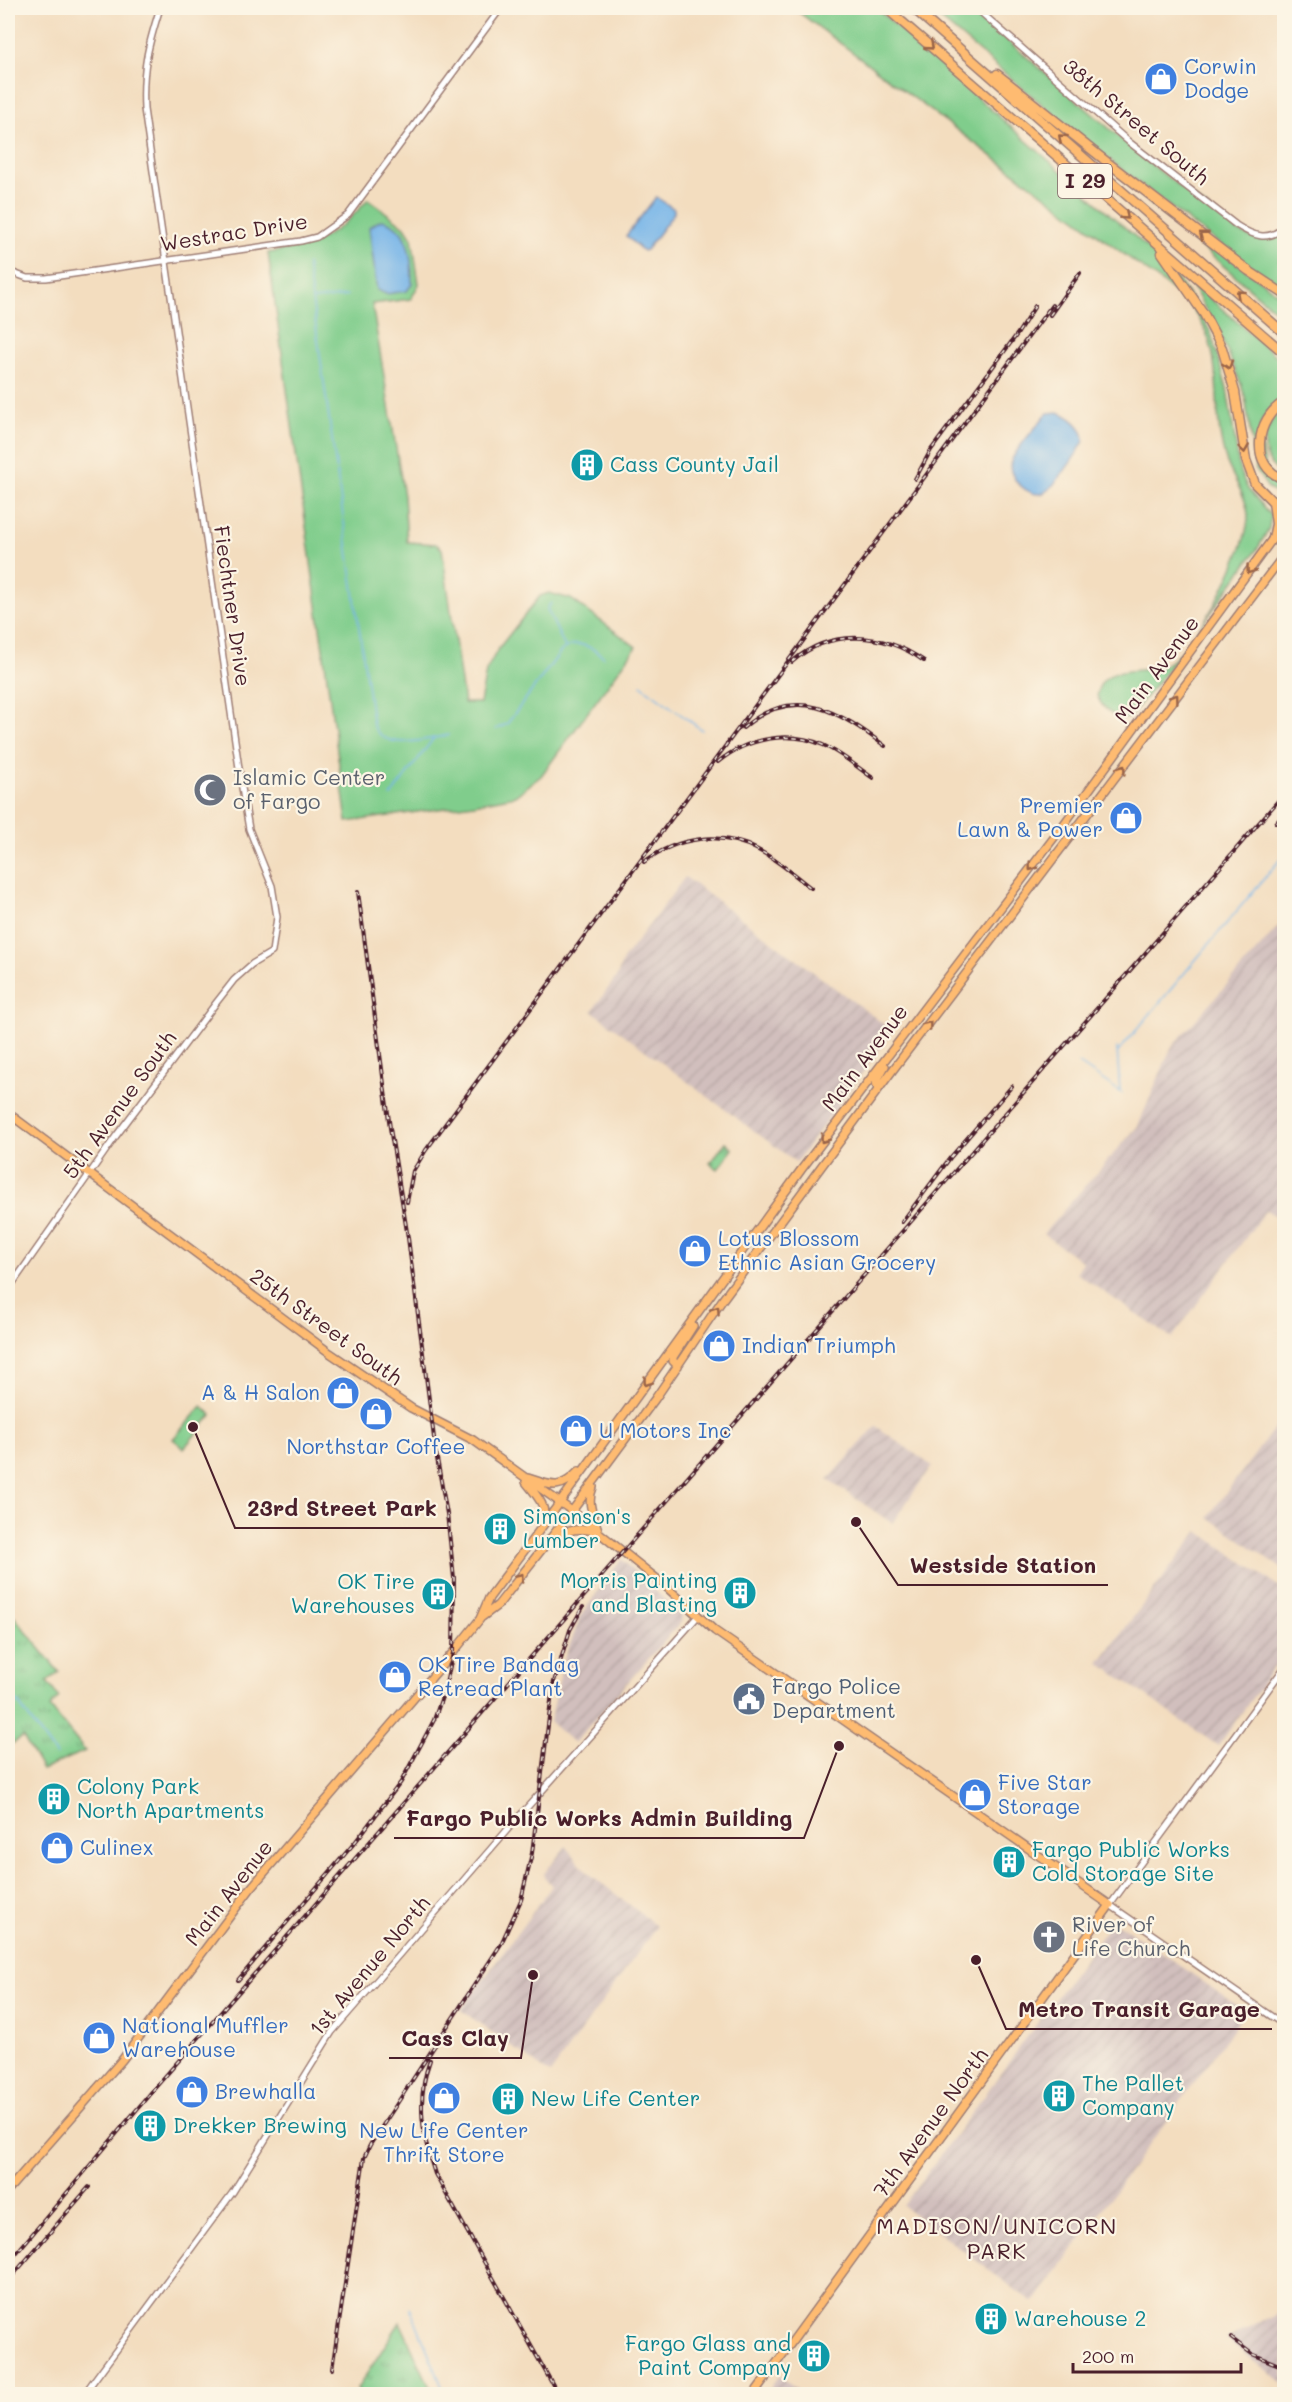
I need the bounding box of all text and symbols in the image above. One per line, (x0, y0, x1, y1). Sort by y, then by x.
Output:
one-way arrow (923, 39, 934, 50)
street label: 38th Street South (1058, 52, 1216, 190)
place label: Corwin Dodge (1184, 52, 1256, 103)
shop icon: Corwin Dodge (1143, 61, 1179, 97)
one-way arrow (1058, 134, 1069, 145)
road number: I 29 (1058, 164, 1112, 198)
street label: Westrac Drive (158, 207, 310, 257)
one-way arrow (1118, 209, 1128, 220)
one-way arrow (1199, 232, 1210, 243)
one-way arrow (1236, 290, 1247, 301)
one-way arrow (1220, 359, 1233, 370)
one-way arrow (1238, 445, 1250, 454)
building icon: Cass County Jail (569, 447, 605, 483)
place label: Cass County Jail (610, 450, 779, 477)
street label: Fiechtner Drive (209, 524, 258, 688)
one-way arrow (1246, 564, 1257, 575)
street label: Main Avenue (1107, 610, 1204, 729)
one-way arrow (1168, 694, 1179, 705)
place label: Islamic Center of Fargo (233, 763, 385, 814)
one-way arrow (1115, 765, 1126, 776)
mosque icon: Islamic Center of Fargo (192, 772, 228, 808)
place label: Premier Lawn & Power (957, 791, 1103, 842)
shop icon: Premier Lawn & Power (1108, 800, 1144, 836)
one-way arrow (1028, 861, 1039, 872)
street label: Main Avenue (815, 998, 913, 1116)
one-way arrow (921, 1021, 932, 1032)
street label: 5th Avenue South (56, 1025, 182, 1183)
one-way arrow (820, 1133, 831, 1144)
place label: Lotus Blossom Ethnic Asian Grocery (718, 1224, 936, 1275)
shop icon: Lotus Blossom Ethnic Asian Grocery (677, 1233, 713, 1269)
street label: 25th Street South (245, 1261, 409, 1390)
one-way arrow (709, 1306, 720, 1317)
shop icon: Indian Triumph (701, 1328, 737, 1364)
place label: Indian Triumph (742, 1331, 896, 1358)
shop icon: A & H Salon (325, 1375, 361, 1411)
one-way arrow (643, 1375, 654, 1386)
place label: A & H Salon (201, 1378, 320, 1405)
shop icon: Northstar Coffee (358, 1396, 394, 1432)
shop icon: U Motors Inc (558, 1413, 594, 1449)
place label: U Motors Inc (599, 1416, 731, 1443)
place label: Northstar Coffee (286, 1432, 466, 1459)
callout: 23rd Street Park (235, 1488, 448, 1528)
text: 23rd Street Park (247, 1493, 437, 1522)
place label: Simonson's Lumber (523, 1502, 631, 1553)
building icon: Simonson's Lumber (482, 1511, 518, 1547)
callout: Westside Station (898, 1545, 1108, 1585)
text: Westside Station (910, 1550, 1096, 1579)
place label: Morris Painting and Blasting (560, 1566, 717, 1617)
place label: OK Tire Warehouses (291, 1567, 415, 1618)
one-way arrow (513, 1573, 524, 1584)
building icon: Morris Painting and Blasting (722, 1575, 758, 1611)
building icon: OK Tire Warehouses (420, 1576, 456, 1612)
place label: OK Tire Bandag Retread Plant (418, 1650, 579, 1701)
shop icon: OK Tire Bandag Retread Plant (377, 1659, 413, 1695)
place label: Fargo Police Department (772, 1672, 901, 1723)
public building icon: Fargo Police Department (731, 1681, 767, 1717)
place label: Five Star Storage (998, 1768, 1092, 1819)
place label: Colony Park North Apartments (77, 1772, 264, 1823)
shop icon: Five Star Storage (957, 1777, 993, 1813)
building icon: Colony Park North Apartments (36, 1781, 72, 1817)
callout: Fargo Public Works Admin Building (394, 1798, 804, 1838)
text: Fargo Public Works Admin Building (406, 1803, 792, 1832)
shop icon: Culinex (39, 1830, 75, 1866)
place label: Culinex (80, 1833, 154, 1860)
street label: Main Avenue (178, 1834, 278, 1951)
place label: Fargo Public Works Cold Storage Site (1032, 1835, 1230, 1886)
building icon: Fargo Public Works Cold Storage Site (991, 1844, 1027, 1880)
street label: 1st Avenue North (302, 1890, 435, 2041)
place label: River of Life Church (1072, 1910, 1190, 1961)
church icon: River of Life Church (1031, 1919, 1067, 1955)
callout: Metro Transit Garage (1006, 1989, 1272, 2029)
text: Metro Transit Garage (1018, 1994, 1260, 2023)
place label: National Muffler Warehouse (122, 2011, 289, 2062)
callout: Cass Clay (389, 2018, 521, 2058)
shop icon: National Muffler Warehouse (81, 2020, 117, 2056)
text: Cass Clay (401, 2023, 509, 2052)
street label: 7th Avenue North (866, 2042, 993, 2202)
place label: The Pallet Company (1082, 2069, 1184, 2120)
shop icon: Brewhalla (174, 2074, 210, 2110)
place label: Brewhalla (215, 2077, 316, 2104)
building icon: The Pallet Company (1041, 2078, 1077, 2114)
shop icon: New Life Center Thrift Store (426, 2080, 462, 2116)
building icon: New Life Center (490, 2081, 526, 2117)
place label: New Life Center (531, 2084, 700, 2111)
building icon: Drekker Brewing (132, 2108, 168, 2144)
place label: Drekker Brewing (173, 2111, 347, 2138)
place label: New Life Center Thrift Store (359, 2116, 529, 2167)
district label: MADISON/UNICORN PARK (876, 2211, 1118, 2265)
building icon: Warehouse 2 (973, 2301, 1009, 2337)
place label: Warehouse 2 (1014, 2304, 1146, 2331)
place label: Fargo Glass and Paint Company (625, 2329, 791, 2380)
scale bar (1073, 2336, 1241, 2374)
building icon: Fargo Glass and Paint Company (796, 2338, 832, 2374)
text: 200 m (1082, 2344, 1134, 2368)

